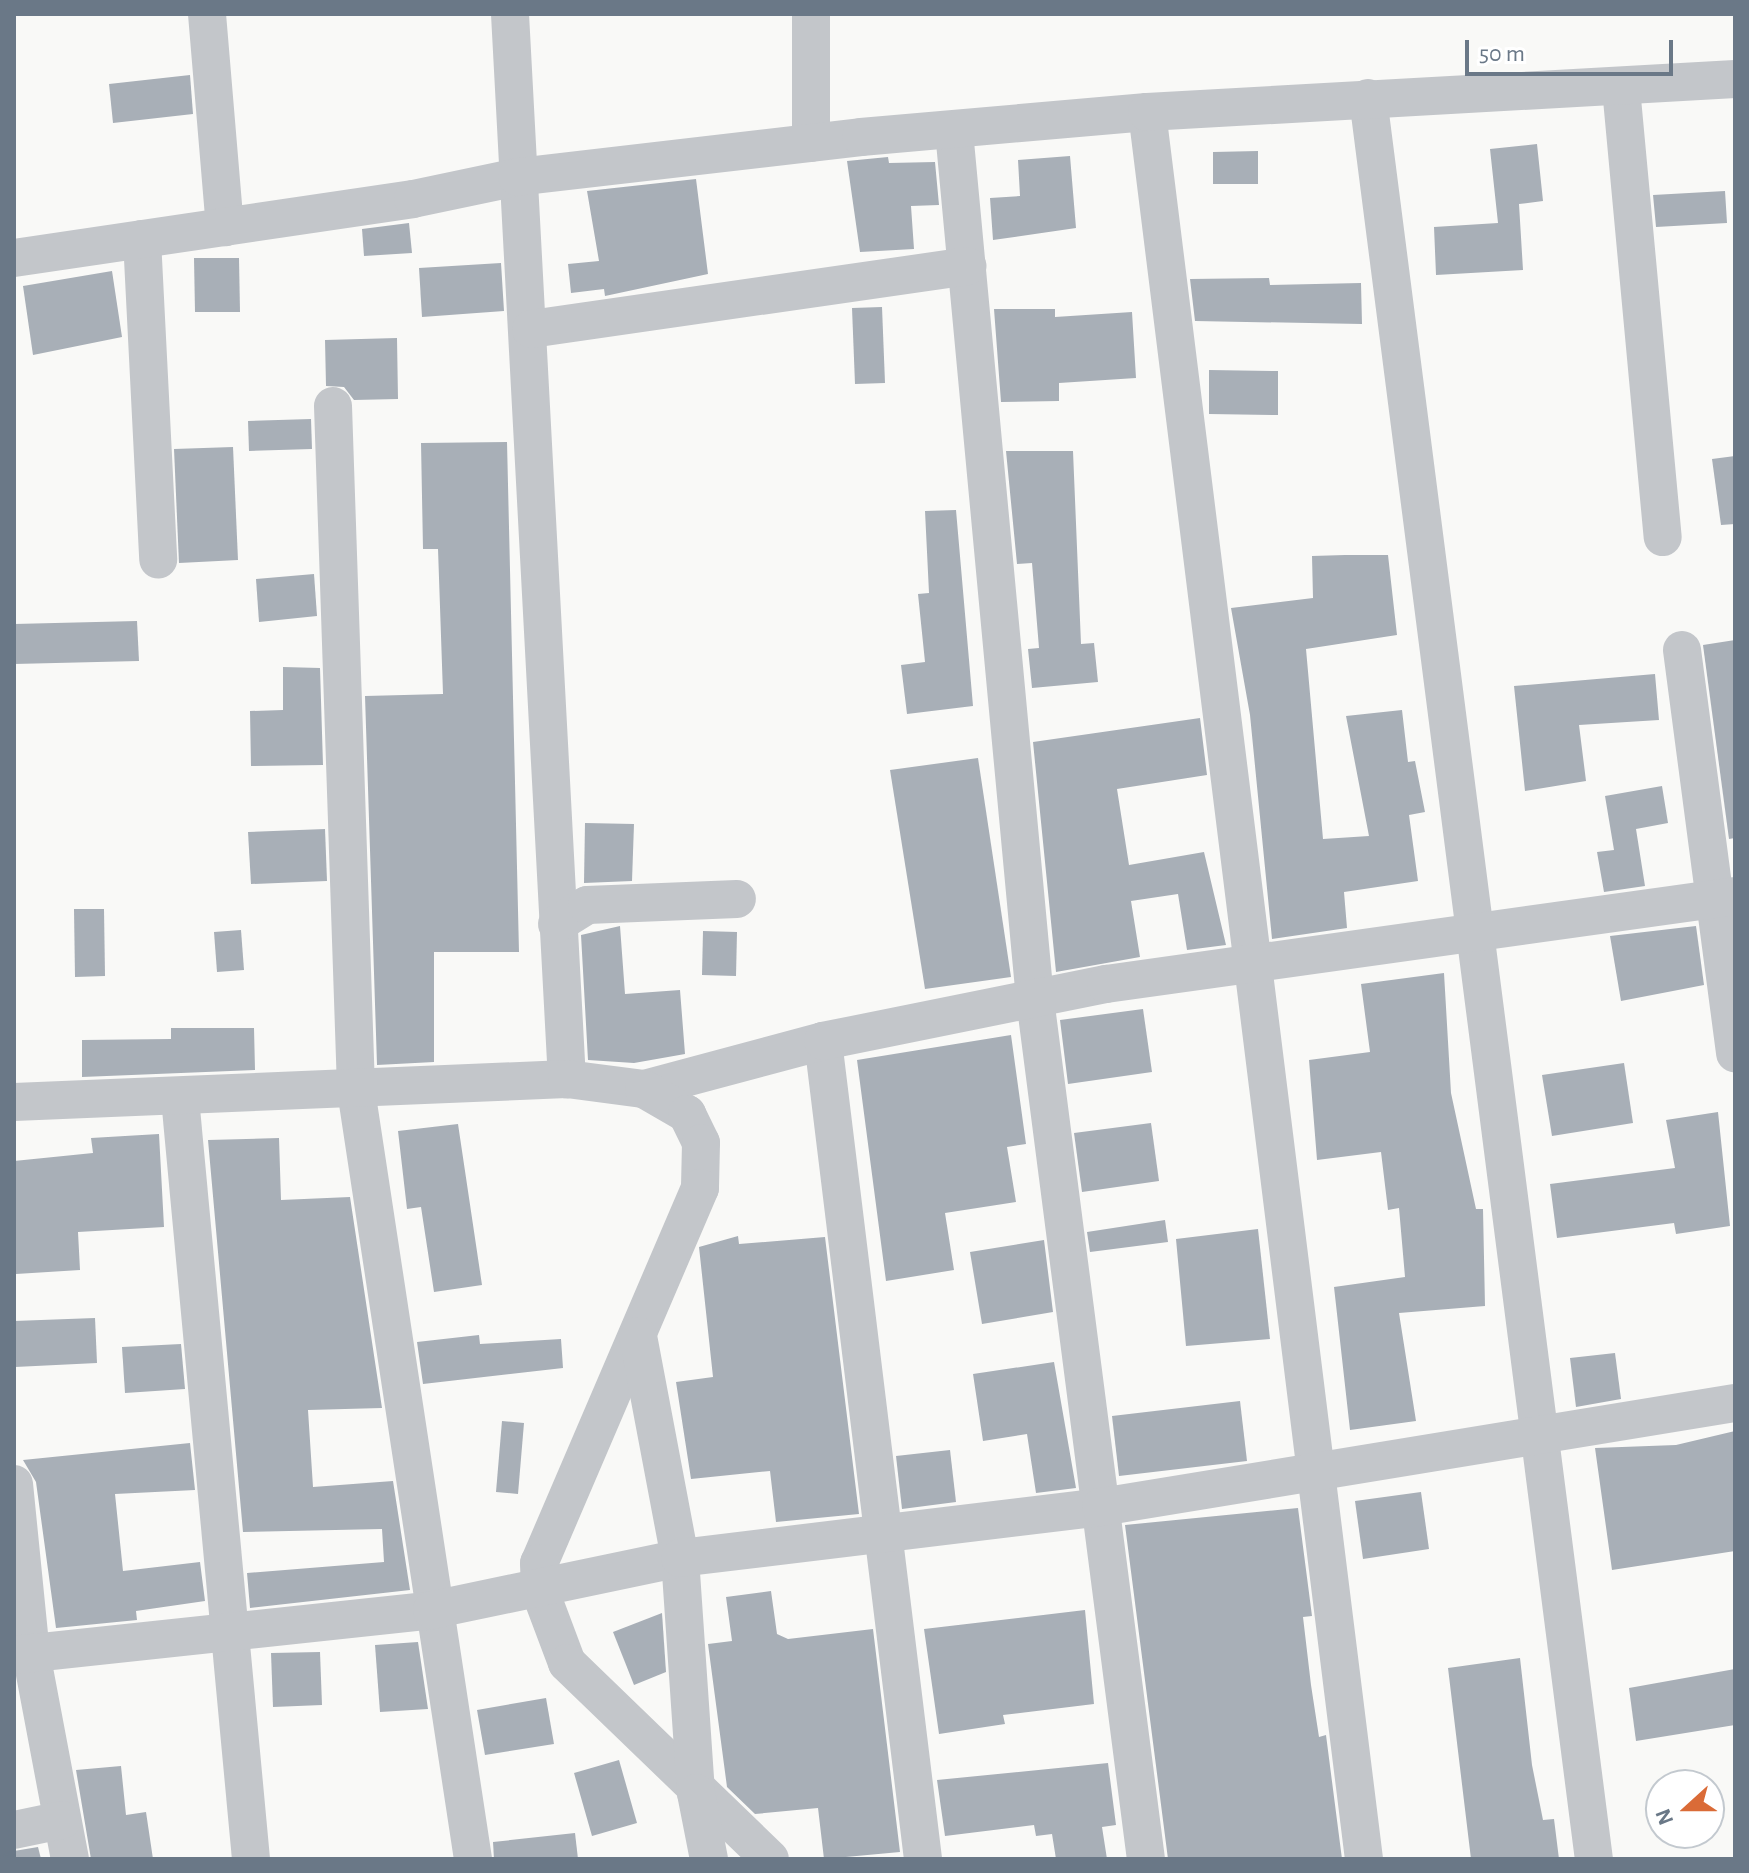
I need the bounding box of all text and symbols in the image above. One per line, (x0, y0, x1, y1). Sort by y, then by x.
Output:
scale bar (1469, 24, 1677, 74)
text: 50 m (1479, 42, 1525, 66)
north arrow (1645, 1769, 1725, 1849)
text: N (1651, 1806, 1677, 1828)

